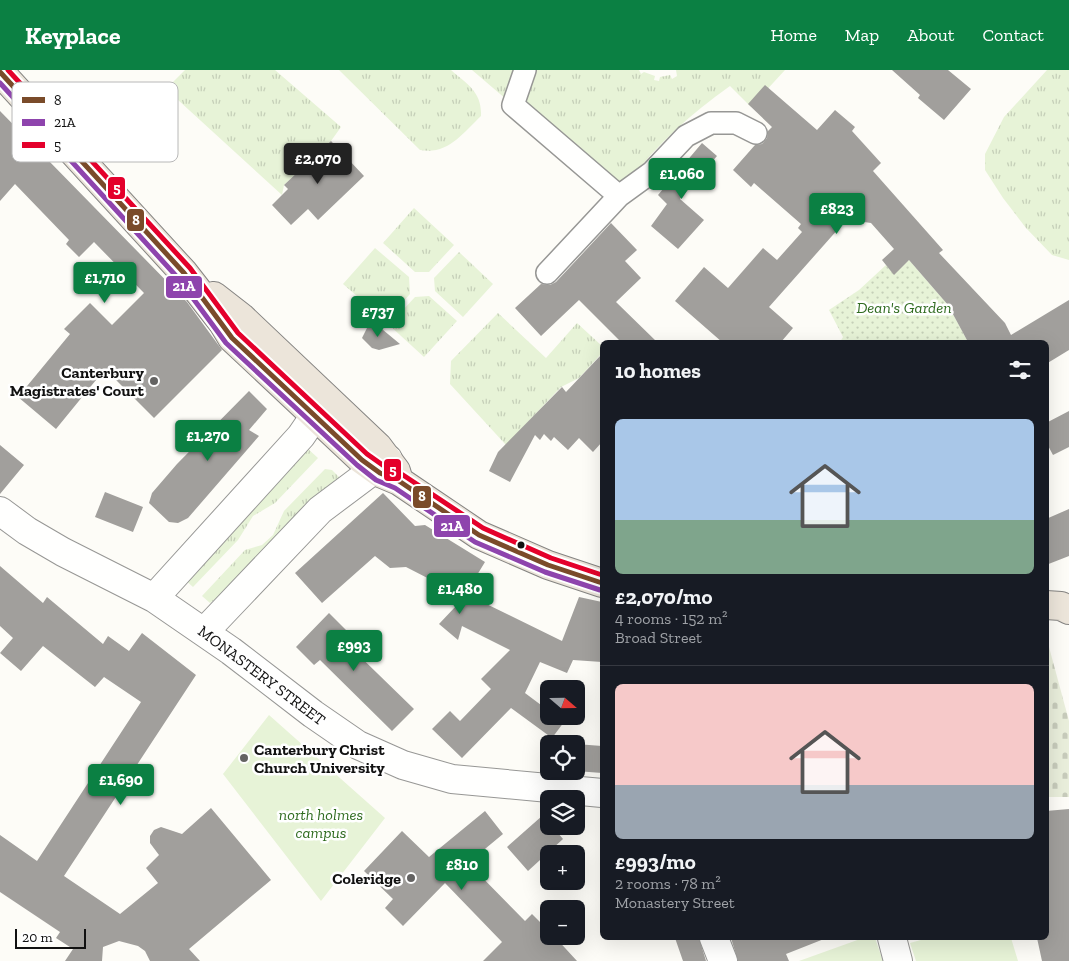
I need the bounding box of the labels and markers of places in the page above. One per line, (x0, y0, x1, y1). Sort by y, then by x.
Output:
pin: £2,070 (277, 142, 359, 185)
pin: £1,060 (641, 158, 723, 200)
pin: £823 (807, 192, 867, 235)
pin: £1,710 (64, 262, 146, 304)
pin: £737 (348, 296, 408, 338)
place label: Canterbury Magistrates' Court (10, 363, 145, 400)
marker: Canterbury Magistrates' Court (148, 375, 160, 387)
pin: £1,270 (167, 420, 249, 462)
unlabelled marker (516, 540, 526, 550)
pin: £1,480 (419, 572, 501, 615)
pin: £993 (324, 630, 384, 672)
place label: Canterbury Christ Church University (254, 740, 385, 777)
marker: Canterbury Christ Church University (238, 752, 250, 764)
pin: £1,690 (80, 764, 162, 806)
pin: £810 (432, 848, 492, 891)
place label: Coleridge (332, 869, 401, 888)
marker: Coleridge (405, 872, 417, 884)

